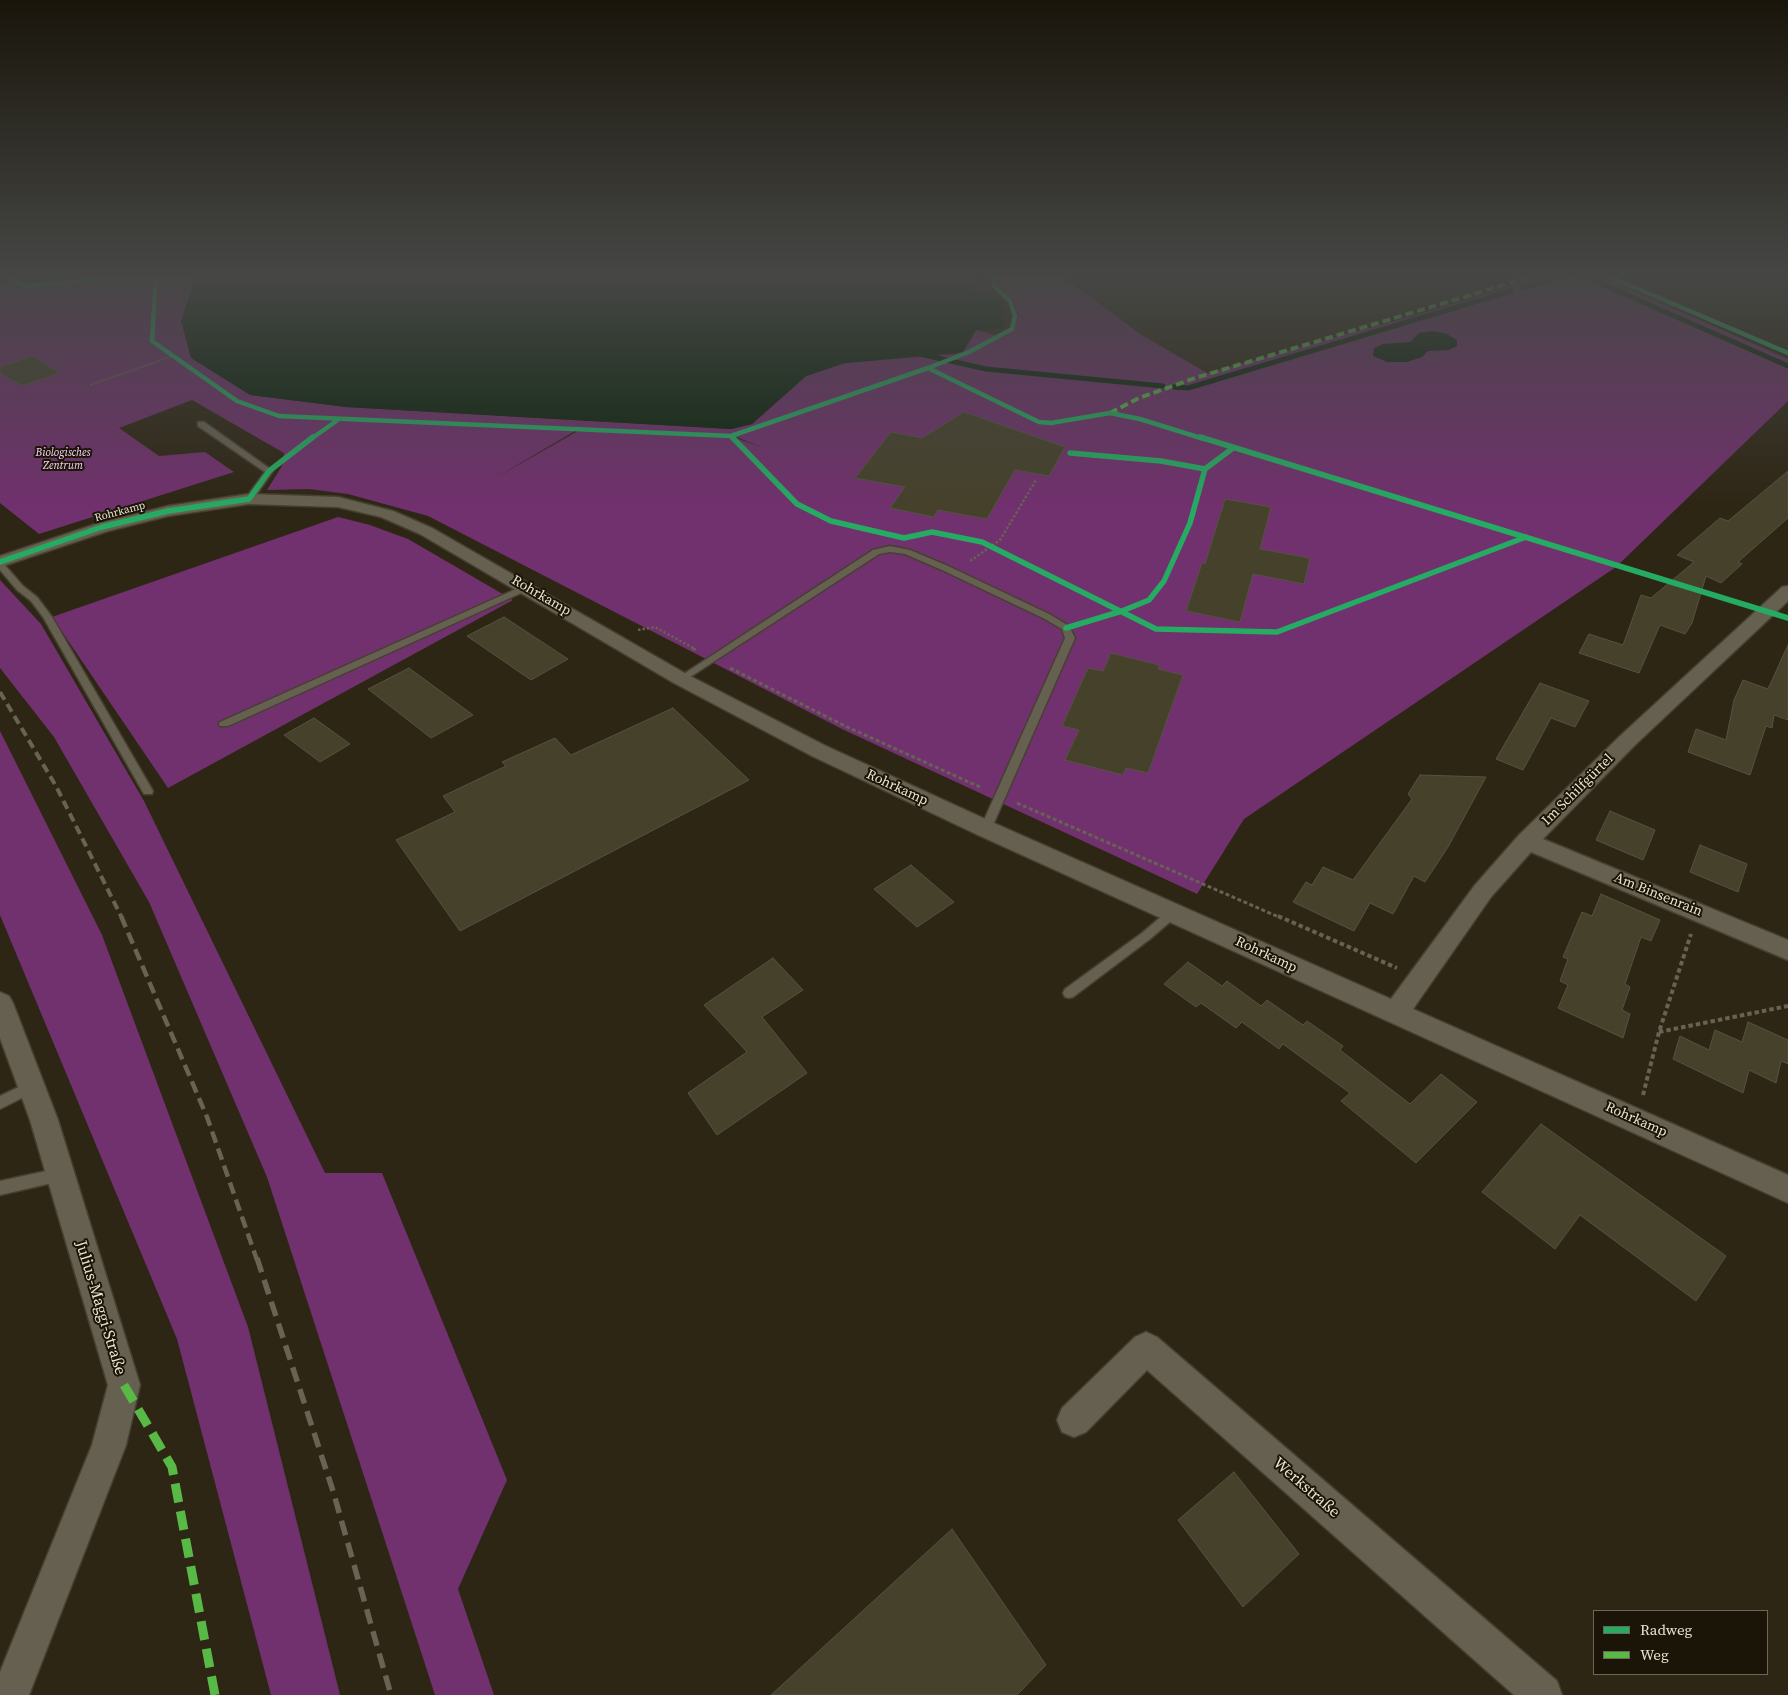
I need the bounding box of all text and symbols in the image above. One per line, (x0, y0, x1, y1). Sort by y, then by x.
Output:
park label: Biologisches Zentrum (35, 446, 91, 472)
street label: Rohrkamp (93, 499, 147, 525)
street label: Rohrkamp (508, 572, 574, 620)
street label: Im Schilfgürtel (1539, 751, 1617, 829)
street label: Rohrkamp (864, 766, 930, 810)
street label: Am Binsenrain (1611, 870, 1705, 920)
street label: Rohrkamp (1233, 933, 1299, 977)
street label: Rohrkamp (1602, 1099, 1670, 1141)
street label: Julius-Maggi-Straße (70, 1239, 130, 1377)
street label: Werkstraße (1269, 1454, 1343, 1522)
legend (1593, 1610, 1768, 1675)
text: Radweg (1640, 1619, 1692, 1640)
text: Weg (1640, 1644, 1669, 1665)

